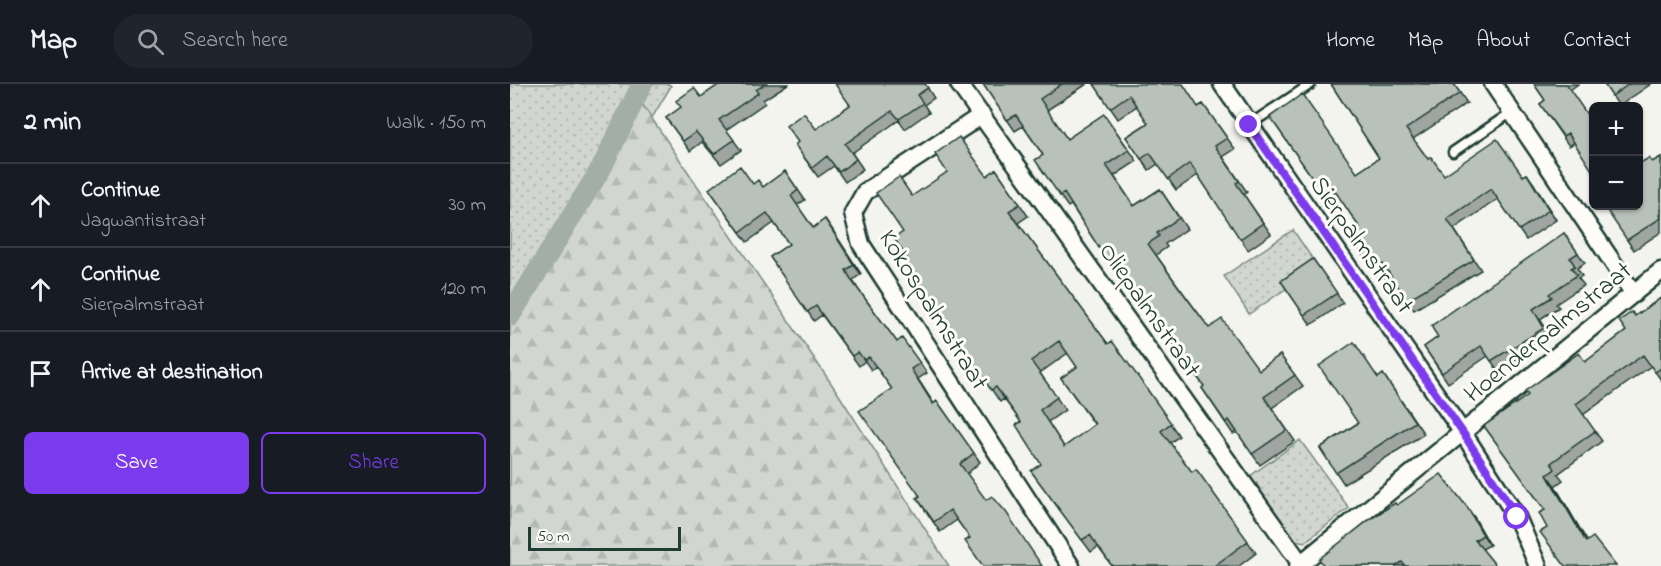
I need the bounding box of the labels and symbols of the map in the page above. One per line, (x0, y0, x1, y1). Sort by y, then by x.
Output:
route end (1235, 111, 1261, 137)
street label: Sierpalmstraat (1299, 169, 1422, 323)
street label: Kokospalmstraat (868, 223, 997, 399)
street label: Oliepalmstraat (1088, 235, 1209, 386)
street label: Hoenderpalmstraat (1456, 253, 1641, 413)
route start (1503, 503, 1529, 529)
scale bar (528, 524, 681, 552)

